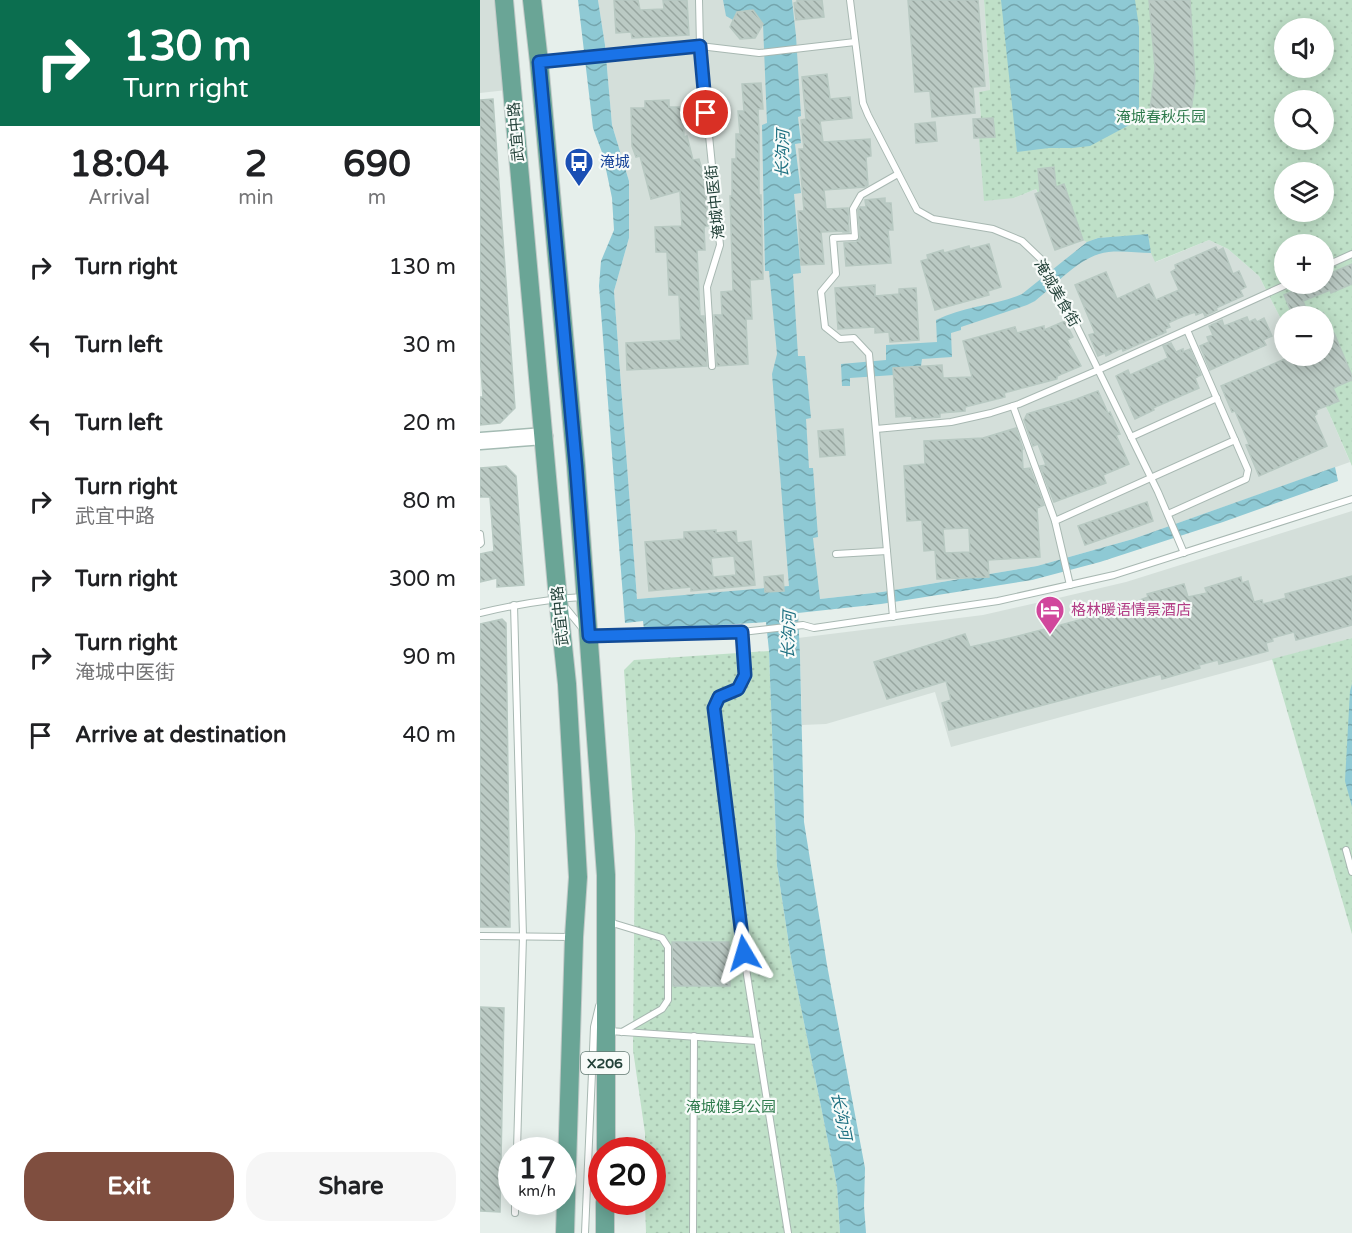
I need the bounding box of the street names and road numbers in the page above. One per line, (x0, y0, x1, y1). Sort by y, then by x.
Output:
street label: 武宜中路 (504, 101, 528, 163)
street label: 淹城中医街 (702, 164, 728, 240)
street label: 淹城美食街 (1030, 256, 1084, 330)
street label: 武宜中路 (548, 585, 572, 647)
road number: X206 (581, 1052, 629, 1074)

